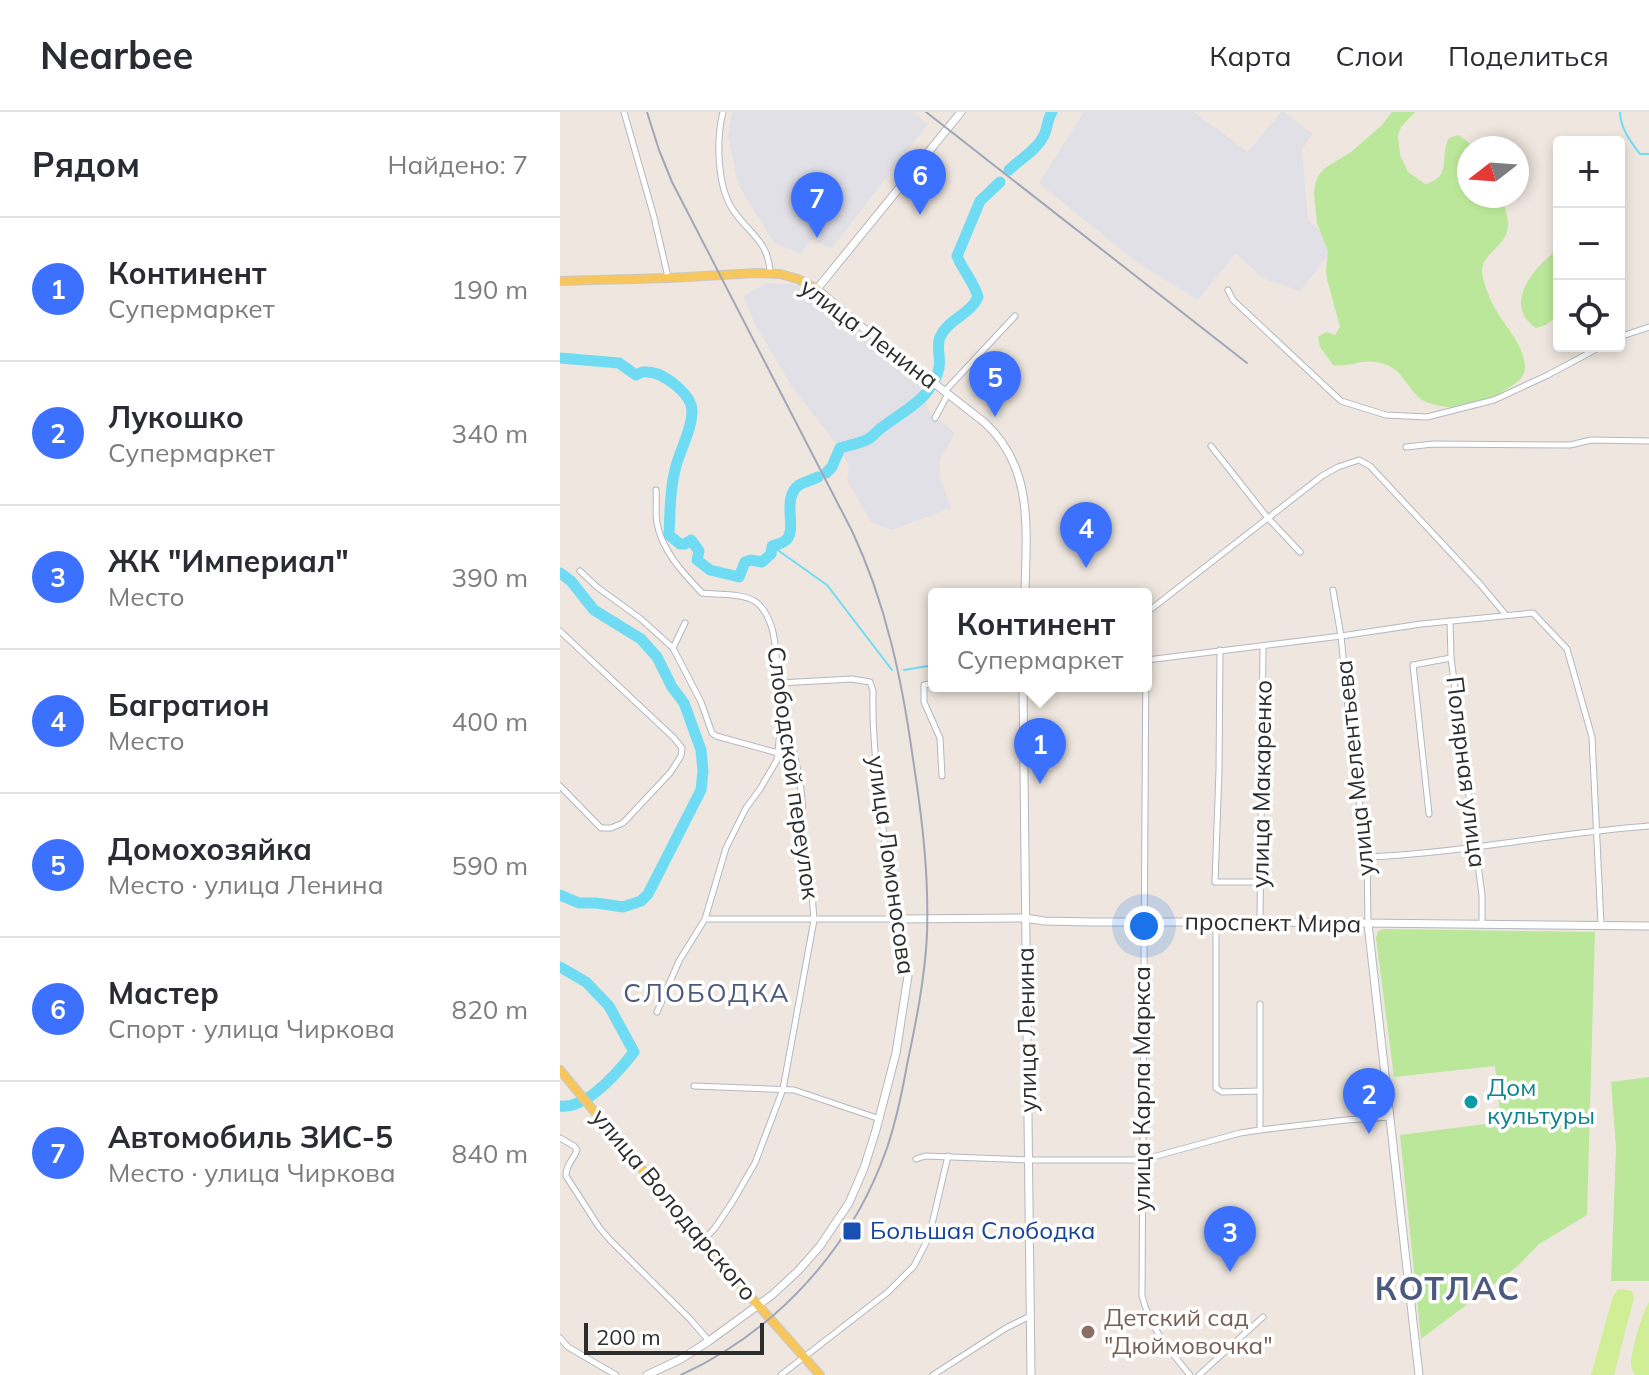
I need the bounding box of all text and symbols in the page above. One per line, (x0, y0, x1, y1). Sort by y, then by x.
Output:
text: Nearbee (40, 31, 193, 79)
text: Карта (1209, 38, 1292, 73)
text: Слои (1336, 38, 1404, 73)
text: Поделиться (1448, 38, 1609, 73)
north arrow (1457, 136, 1529, 208)
map controls (1553, 136, 1625, 352)
button: + (1553, 136, 1625, 208)
text: Рядом (32, 143, 140, 186)
text: Найдено: 7 (388, 148, 528, 181)
pin: 6 (894, 149, 946, 215)
pin: 7 (791, 172, 843, 238)
button: − (1553, 208, 1625, 280)
text: Континент (108, 254, 267, 292)
street label: улица Ленина (795, 271, 945, 395)
text: 1 (50, 273, 66, 306)
text: 190 m (452, 273, 528, 306)
button: locate (1553, 280, 1625, 352)
text: Супермаркет (108, 292, 275, 325)
pin: 5 (969, 351, 1021, 417)
text: Лукошко (108, 398, 244, 436)
text: 2 (50, 417, 66, 450)
text: 340 m (452, 417, 528, 450)
text: Супермаркет (108, 436, 275, 469)
pin: 4 (1060, 502, 1112, 568)
text: ЖК "Империал" (108, 542, 349, 580)
text: 3 (50, 561, 66, 594)
text: 390 m (452, 561, 528, 594)
text: Место (108, 580, 185, 613)
popup (928, 588, 1152, 692)
text: Континент (957, 605, 1115, 643)
text: Супермаркет (957, 643, 1123, 676)
street label: Слободской переулок (761, 644, 827, 901)
street label: улица Мелентьева (1328, 659, 1380, 878)
street label: Полярная улица (1440, 675, 1494, 869)
street label: улица Макаренко (1244, 680, 1278, 888)
text: Багратион (108, 686, 269, 724)
text: 4 (50, 705, 66, 738)
text: 400 m (452, 705, 528, 738)
pin: 1 (1014, 718, 1066, 784)
text: Место (108, 724, 185, 757)
street label: улица Ломоносова (862, 753, 922, 976)
text: Домохозяйка (108, 830, 312, 868)
text: 5 (50, 849, 66, 882)
text: 590 m (452, 849, 528, 882)
text: Место · улица Ленина (108, 868, 384, 901)
street label: проспект Мира (1184, 905, 1362, 939)
your location (1124, 906, 1164, 946)
street label: улица Ленина (1010, 947, 1042, 1113)
street label: улица Карла Маркса (1126, 966, 1156, 1212)
text: Мастер (108, 974, 219, 1012)
district label: СЛОБОДКА (623, 976, 791, 1009)
text: 6 (50, 993, 66, 1026)
text: 820 m (452, 993, 528, 1026)
text: Спорт · улица Чиркова (108, 1012, 395, 1045)
pin: 2 (1343, 1068, 1395, 1134)
place label: Дом культуры (1487, 1072, 1595, 1130)
marker: Дом культуры (1462, 1093, 1480, 1111)
street label: улица Володарского (586, 1102, 764, 1307)
text: Автомобиль ЗИС-5 (108, 1118, 393, 1156)
text: 7 (50, 1137, 66, 1170)
text: 840 m (452, 1137, 528, 1170)
text: Место · улица Чиркова (108, 1156, 396, 1189)
pin: 3 (1204, 1206, 1256, 1272)
place label: Большая Слободка (870, 1215, 1095, 1245)
marker: Большая Слободка (841, 1220, 863, 1242)
district label: КОТЛАС (1375, 1268, 1521, 1308)
place label: Детский сад "Дюймовочка" (1104, 1302, 1273, 1360)
scale bar (584, 1319, 764, 1355)
text: 200 m (596, 1323, 661, 1351)
marker: Детский сад "Дюймовочка" (1079, 1323, 1097, 1341)

